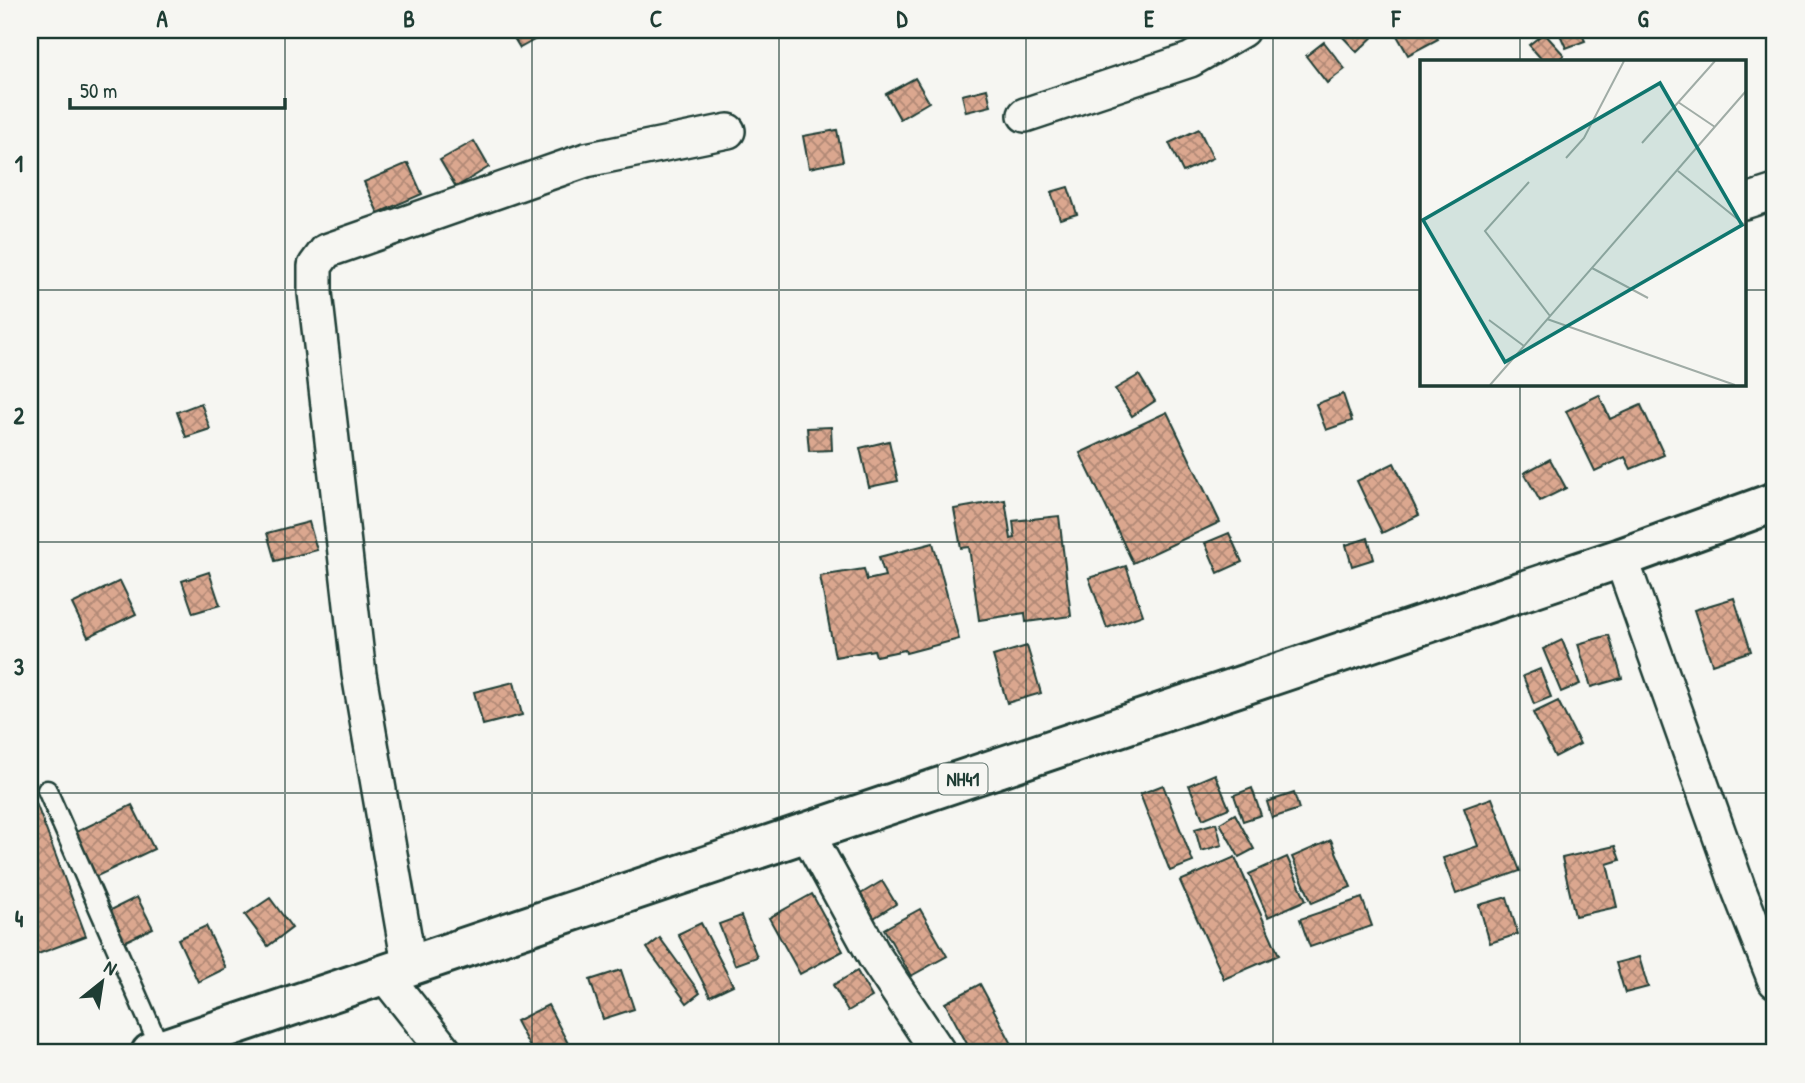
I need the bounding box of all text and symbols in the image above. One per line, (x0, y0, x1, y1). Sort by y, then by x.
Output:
text: A (156, 3, 168, 34)
text: B (403, 3, 415, 34)
text: C (650, 3, 662, 34)
text: D (897, 3, 909, 34)
text: E (1144, 3, 1155, 34)
text: F (1391, 3, 1402, 34)
text: G (1637, 3, 1649, 34)
inset map (1420, 60, 1745, 385)
scale bar (70, 66, 285, 110)
text: 50 m (80, 76, 117, 105)
text: 1 (15, 148, 23, 179)
text: 2 (14, 400, 25, 431)
text: 3 (14, 651, 24, 682)
road number: NH41 (939, 764, 988, 794)
text: 4 (15, 903, 24, 934)
north arrow (66, 946, 136, 1016)
text: N (100, 953, 121, 981)

